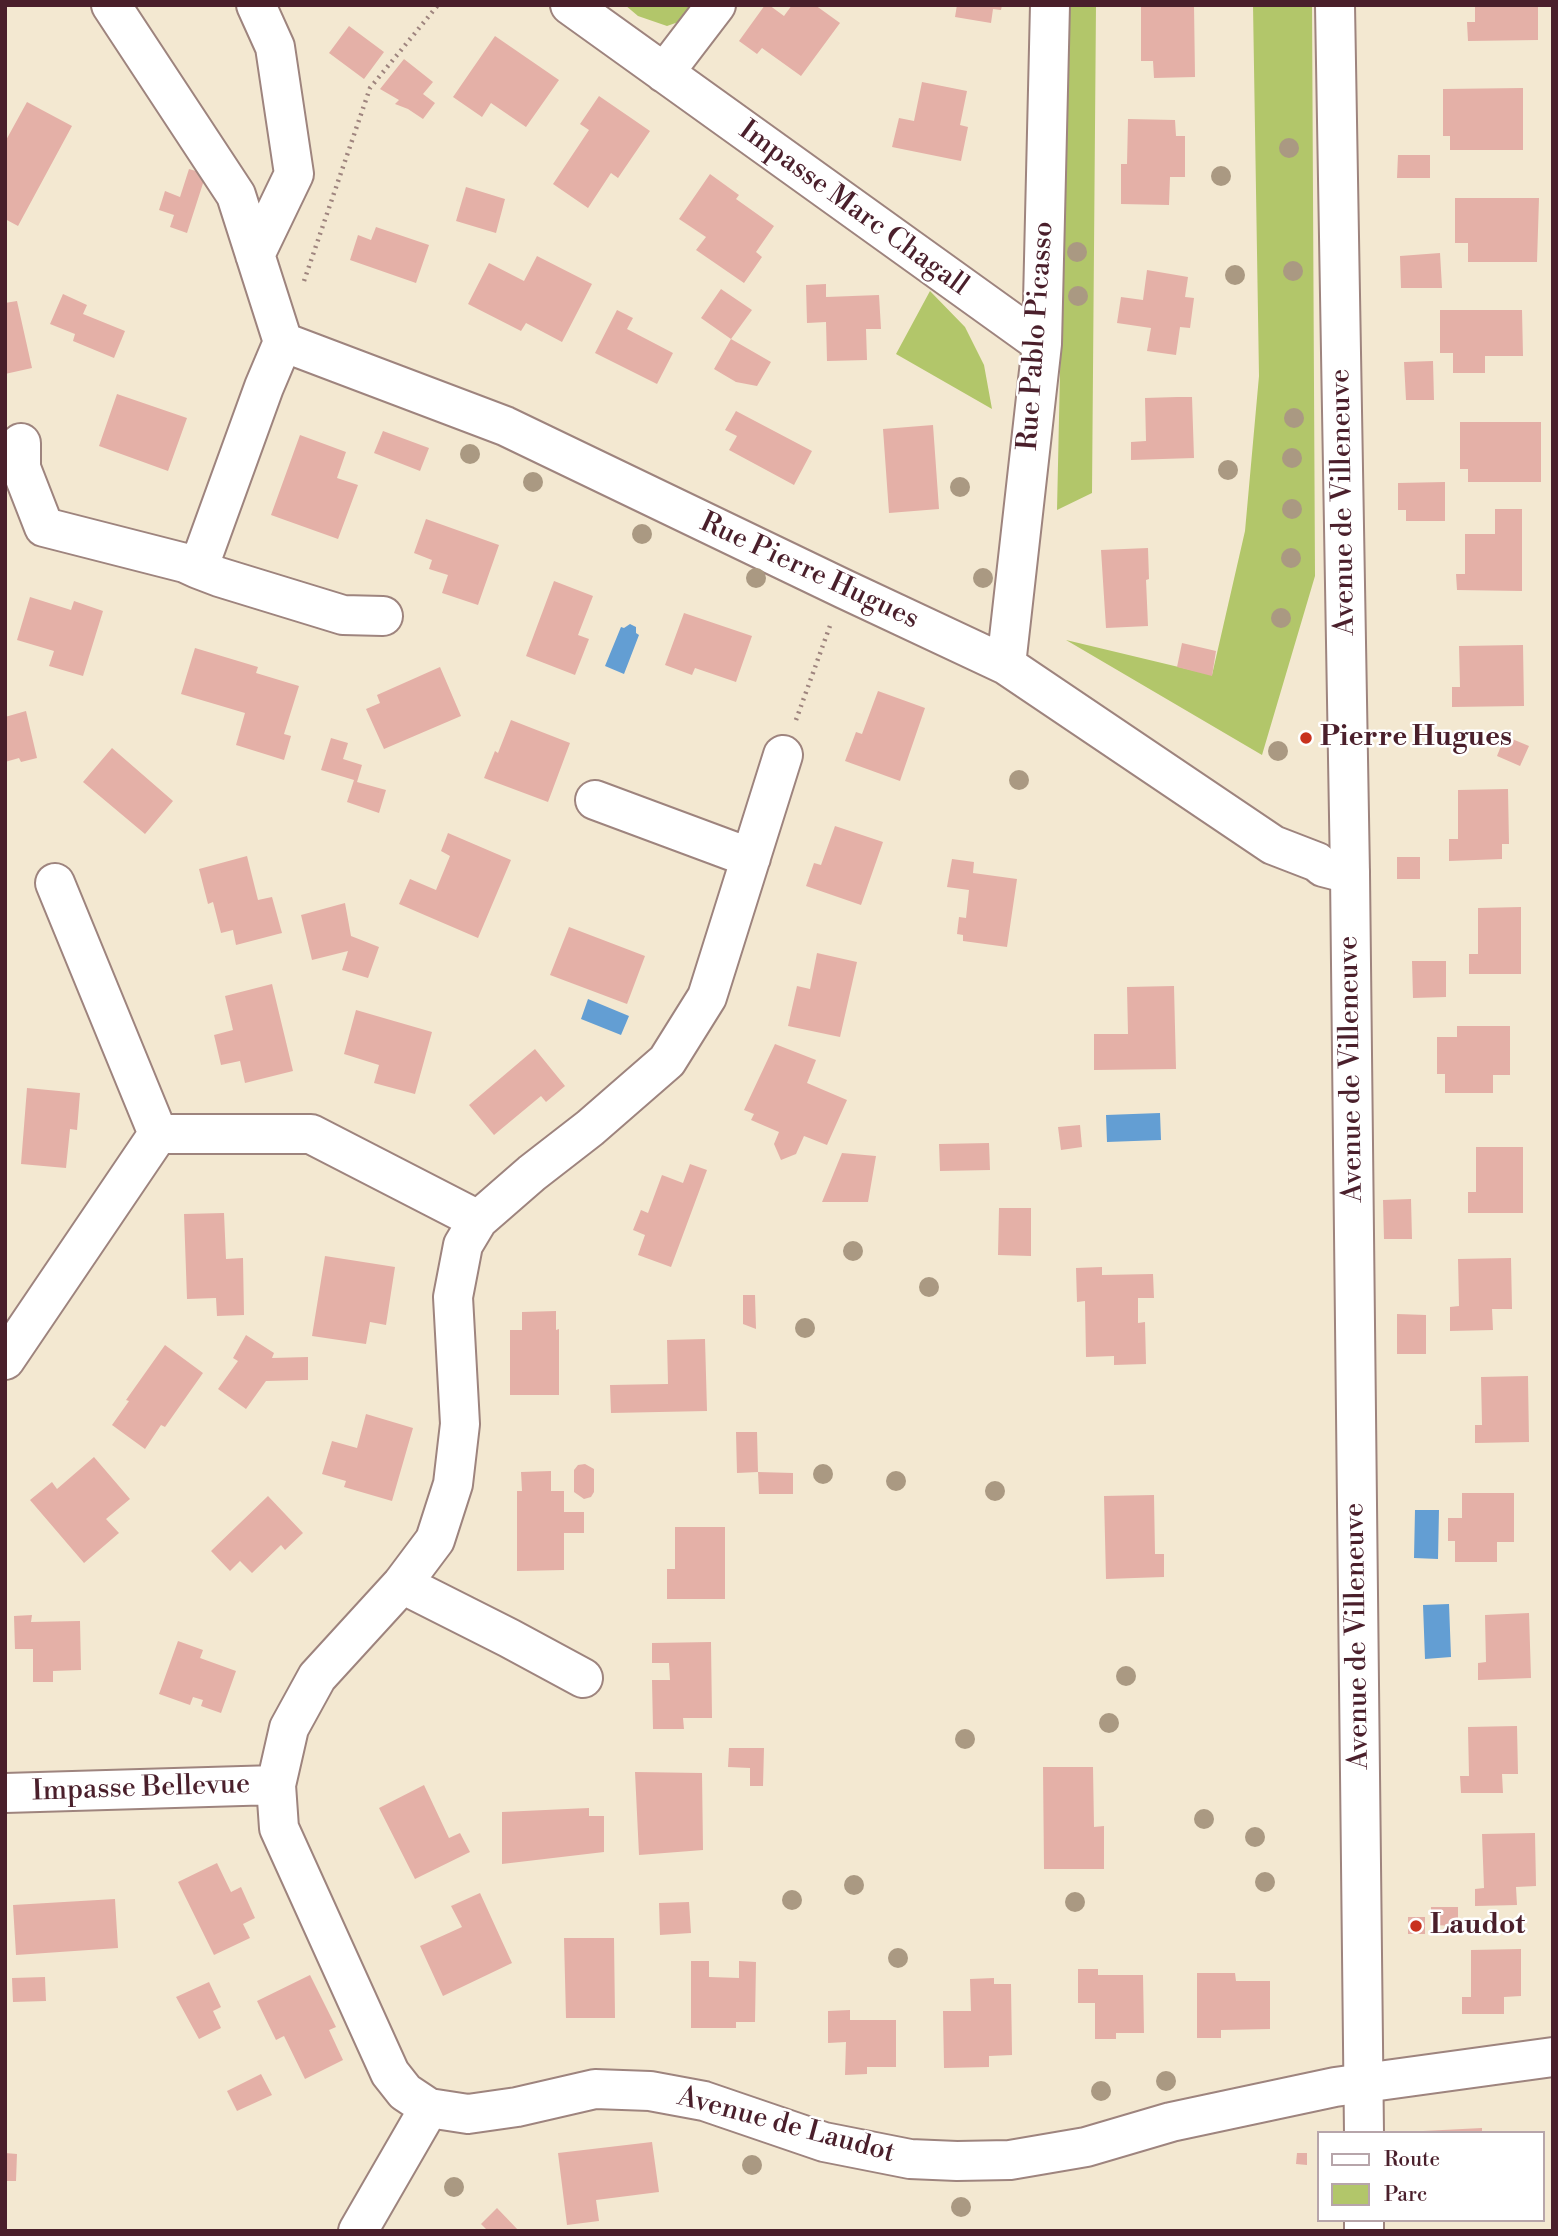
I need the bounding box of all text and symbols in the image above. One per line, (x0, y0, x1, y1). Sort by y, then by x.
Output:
street label: Impasse Marc Chagall (732, 114, 974, 304)
street label: Rue Pablo Picasso (1012, 220, 1062, 452)
street label: Avenue de Villeneuve (1325, 368, 1363, 636)
street label: Rue Pierre Hugues (694, 507, 924, 637)
place label: Pierre Hugues (1320, 721, 1512, 755)
marker: Pierre Hugues (1298, 730, 1314, 746)
street label: Avenue de Villeneuve (1333, 935, 1371, 1203)
street label: Avenue de Villeneuve (1339, 1502, 1377, 1770)
street label: Impasse Bellevue (31, 1768, 251, 1810)
place label: Laudot (1430, 1909, 1525, 1943)
marker: Laudot (1408, 1918, 1424, 1934)
street label: Avenue de Laudot (674, 2081, 898, 2171)
legend (1316, 2131, 1544, 2222)
text: Route (1384, 2147, 1440, 2173)
text: Parc (1384, 2182, 1427, 2208)

